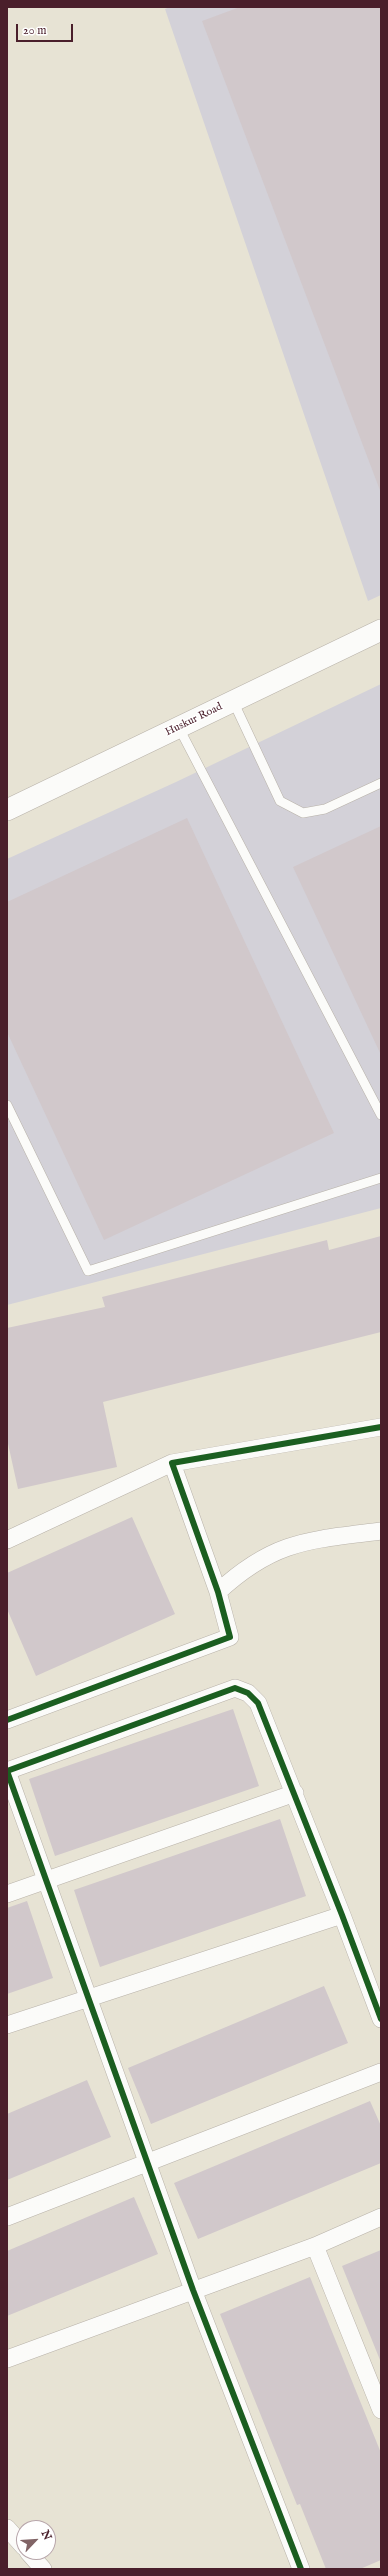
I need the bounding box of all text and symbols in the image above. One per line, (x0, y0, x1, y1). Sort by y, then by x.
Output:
scale bar (18, 16, 75, 42)
text: 20 m (23, 23, 46, 38)
street label: Huskur Road (163, 701, 225, 739)
north arrow (16, 2520, 56, 2560)
text: N (38, 2528, 54, 2543)

